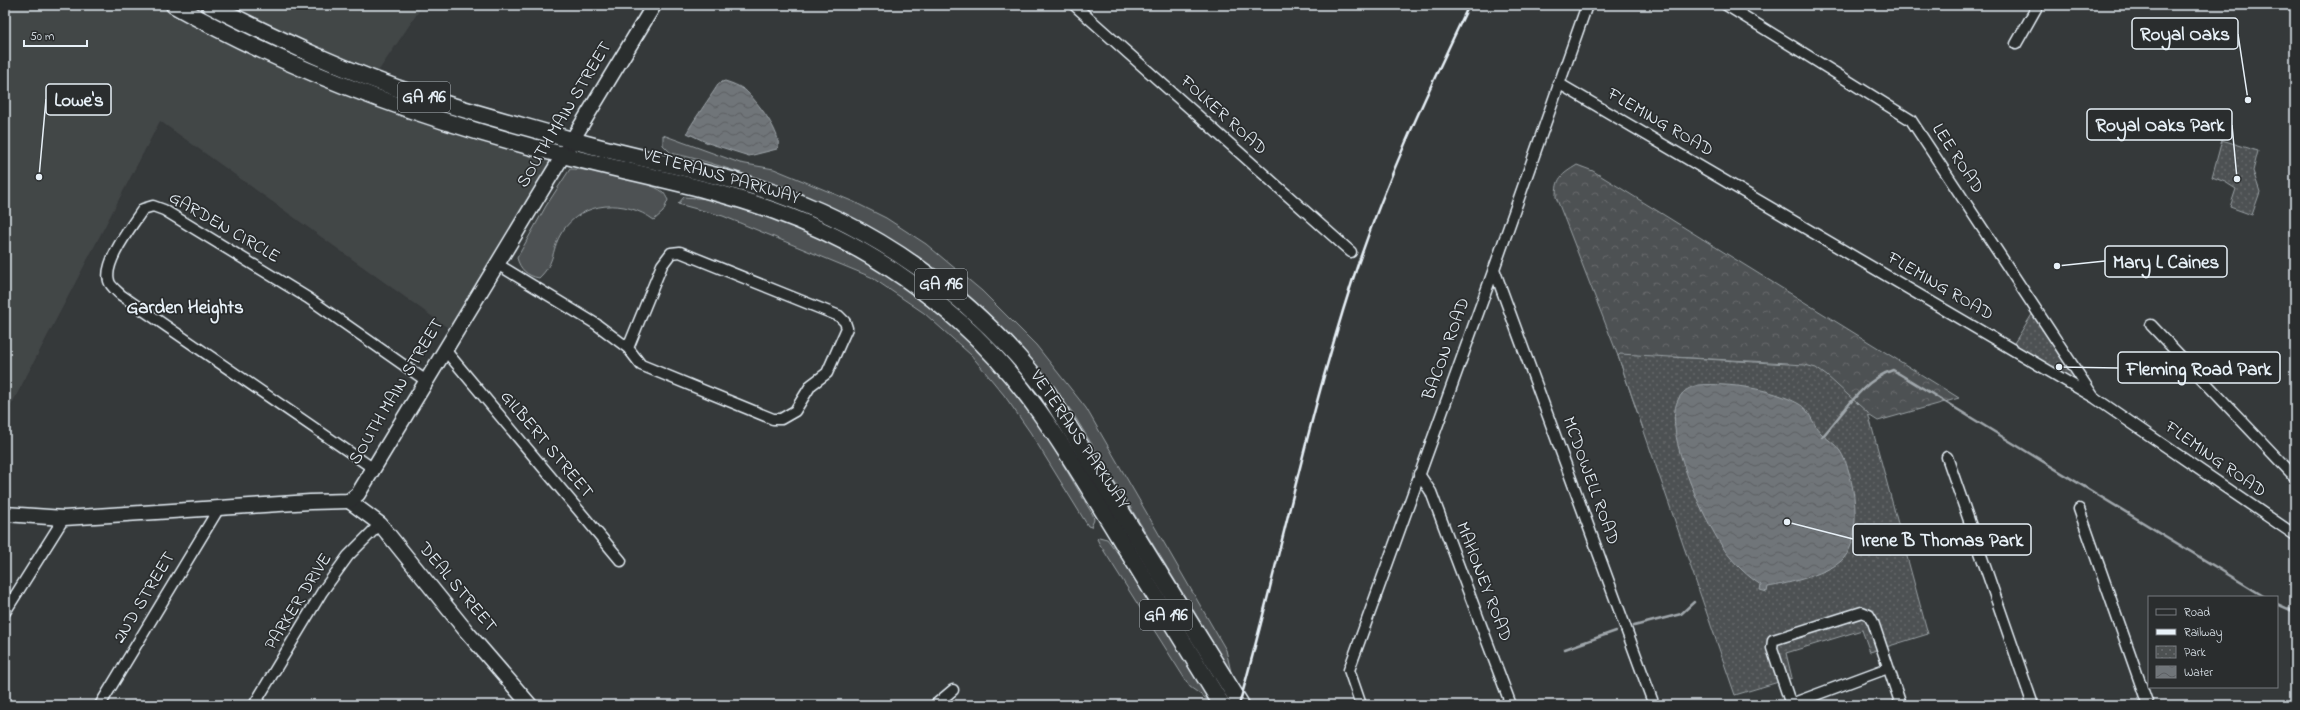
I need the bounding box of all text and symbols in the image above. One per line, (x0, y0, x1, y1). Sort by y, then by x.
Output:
callout: Royal Oaks (2132, 18, 2238, 49)
scale bar (24, 22, 87, 48)
text: Royal Oaks (2140, 22, 2230, 51)
text: 50 m (30, 28, 54, 46)
street label: SOUTH MAIN STREET (511, 37, 619, 193)
street label: FOLKER ROAD (1173, 69, 1272, 162)
road number: GA 196 (398, 82, 450, 112)
street label: FLEMING ROAD (1601, 82, 1718, 164)
callout: Lowe's (46, 84, 111, 115)
text: Lowe's (54, 88, 104, 115)
callout: Royal Oaks Park (2087, 109, 2232, 140)
text: Royal Oaks Park (2096, 113, 2225, 142)
street label: LEE ROAD (1925, 119, 1989, 199)
street label: VETERANS PARKWAY (638, 142, 803, 212)
street label: GARDEN CIRCLE (163, 186, 285, 271)
street label: FLEMING ROAD (1881, 246, 1998, 328)
callout: Mary L Caines (2105, 246, 2227, 277)
text: Mary L Caines (2113, 250, 2220, 279)
road number: GA 196 (915, 269, 967, 299)
street label: BACON ROAD (1416, 294, 1478, 405)
district label: Garden Heights (126, 295, 244, 324)
street label: SOUTH MAIN STREET (343, 314, 451, 470)
callout: Fleming Road Park (2118, 352, 2280, 383)
text: Fleming Road Park (2125, 357, 2272, 386)
street label: VETERANS PARKWAY (1022, 365, 1136, 515)
street label: GILBERT STREET (493, 385, 599, 505)
street label: MCDOWELL ROAD (1555, 413, 1625, 549)
street label: FLEMING ROAD (2158, 415, 2271, 505)
street label: MAHONEY ROAD (1448, 518, 1518, 646)
callout: Irene B Thomas Park (1853, 524, 2031, 555)
text: Irene B Thomas Park (1861, 528, 2024, 555)
street label: DEAL STREET (411, 537, 502, 639)
street label: 2ND STREET (107, 547, 183, 649)
street label: PARKER DRIVE (259, 548, 339, 656)
legend (2148, 596, 2278, 688)
road number: GA 196 (1140, 600, 1192, 630)
text: Road (2184, 604, 2210, 622)
text: Railway (2184, 624, 2223, 643)
text: Park (2184, 644, 2206, 662)
text: Water (2184, 664, 2213, 682)

